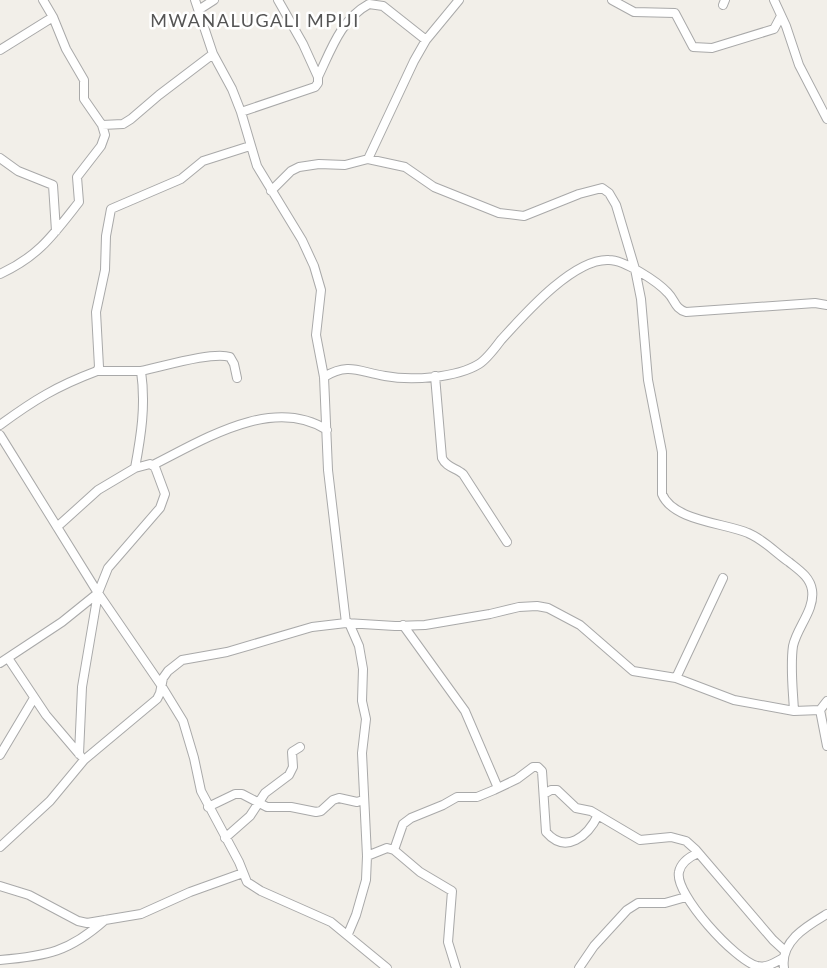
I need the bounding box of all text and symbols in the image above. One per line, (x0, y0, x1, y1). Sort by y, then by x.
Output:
district label: MWANALUGALI MPIJI (150, 9, 360, 31)

